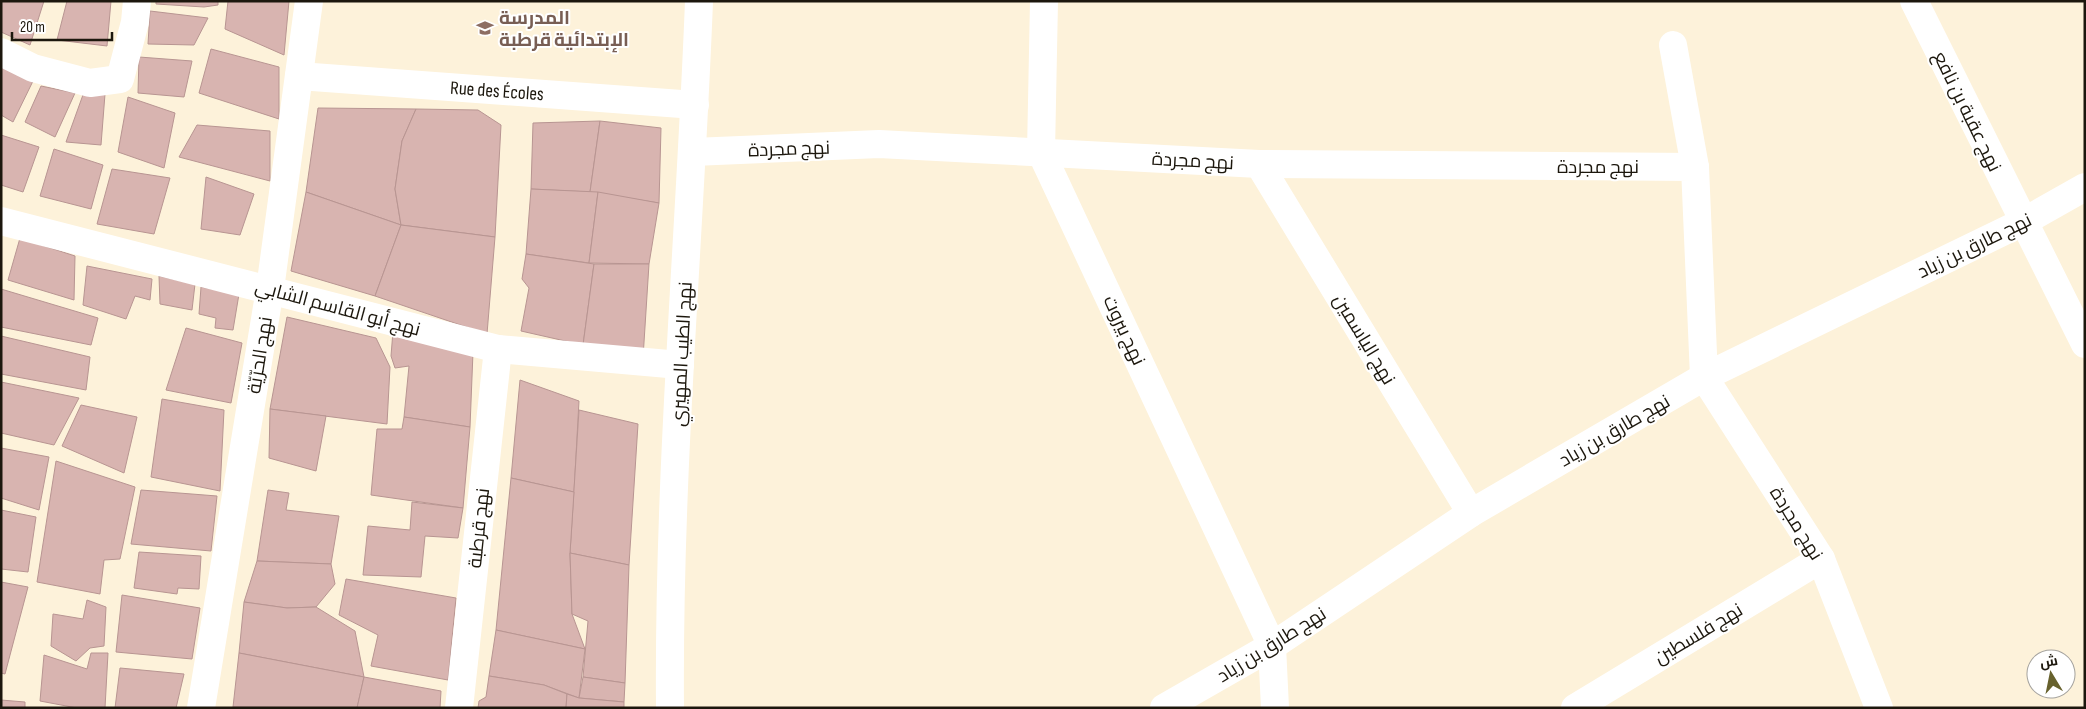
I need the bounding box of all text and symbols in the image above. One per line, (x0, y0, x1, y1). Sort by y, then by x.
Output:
place label: المدرسة الإبتدائية قرطبة (499, 7, 629, 53)
scale bar (12, 10, 112, 42)
text: 20 m (20, 18, 45, 37)
school or university icon: المدرسة الإبتدائية قرطبة (475, 18, 495, 38)
street label: نهج عقبة بن نافع (1927, 48, 2006, 176)
street label: Rue des Écoles (449, 77, 545, 106)
street label: نهج مجردة (748, 137, 831, 163)
street label: نهج مجردة (1151, 148, 1235, 176)
street label: نهج مجردة (1557, 156, 1639, 180)
street label: نهج طارق بن زياد (1914, 209, 2036, 285)
street label: نهج أبو القاسم الشابي (252, 274, 423, 344)
street label: نهج الطيب المهيري (667, 281, 700, 427)
street label: نهج الياسمين (1327, 290, 1400, 390)
street label: نهج بيروت (1097, 292, 1150, 370)
street label: نهج الحرّيّة (243, 315, 279, 396)
street label: نهج طارق بن زياد (1555, 390, 1675, 473)
street label: نهج مجردة (1763, 483, 1827, 565)
street label: نهج قرطبة (464, 487, 496, 569)
street label: نهج فلسطين (1650, 599, 1748, 671)
street label: نهج طارق بن زياد (1213, 603, 1331, 689)
north arrow (2026, 649, 2076, 699)
text: ش (2039, 652, 2059, 672)

